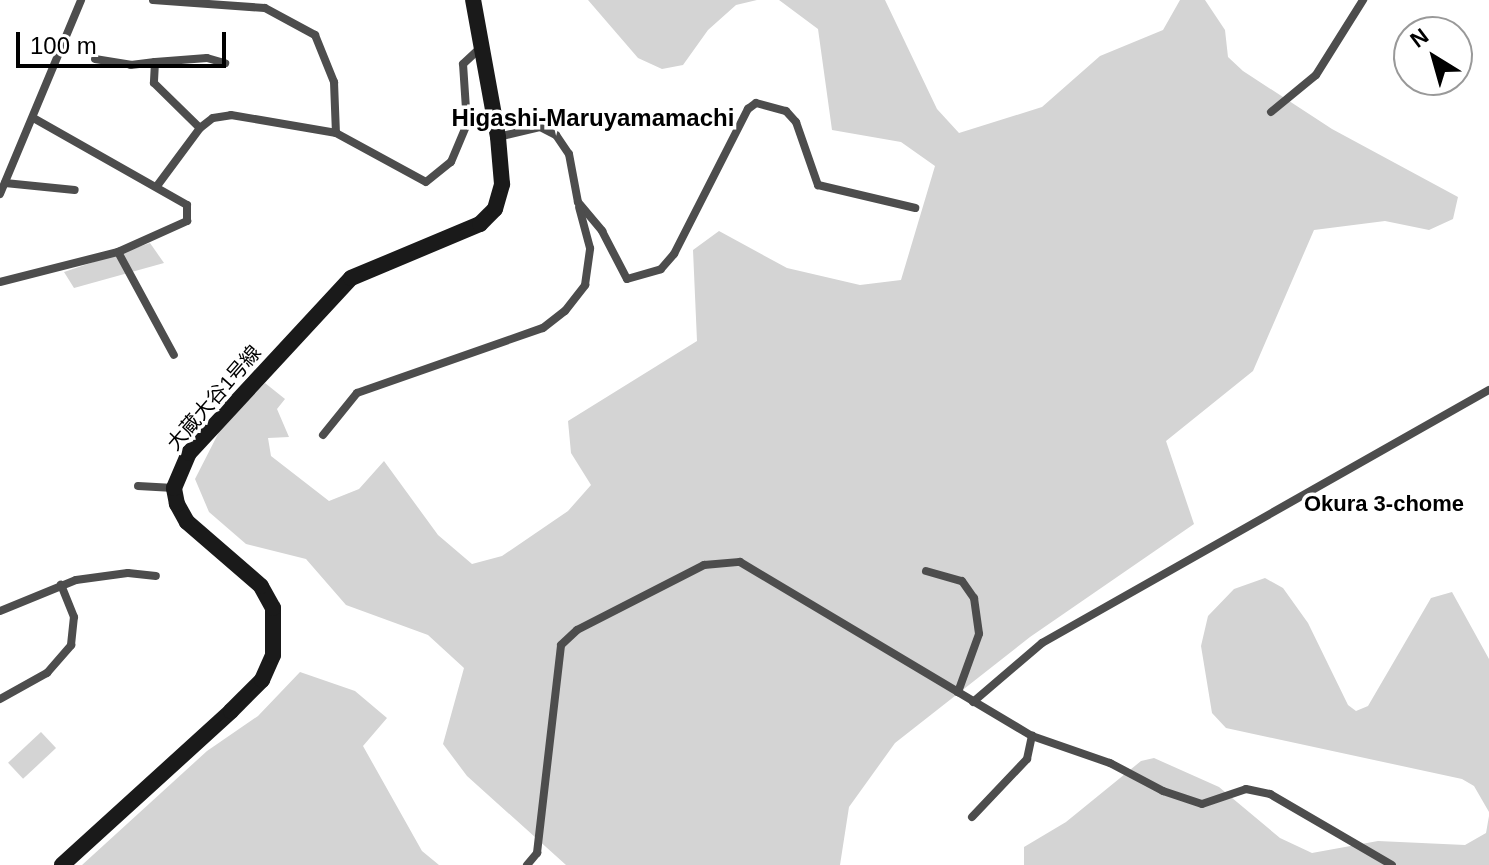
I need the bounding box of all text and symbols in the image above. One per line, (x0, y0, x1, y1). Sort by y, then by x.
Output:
scale bar (20, 16, 230, 66)
north arrow (1393, 16, 1473, 96)
text: N (1406, 23, 1433, 53)
text: 100 m (30, 32, 97, 59)
district label: Higashi-Maruyamamachi (452, 104, 734, 132)
street label: 大蔵大谷1号線 (162, 341, 266, 455)
district label: Okura 3-chome (1304, 491, 1464, 517)

